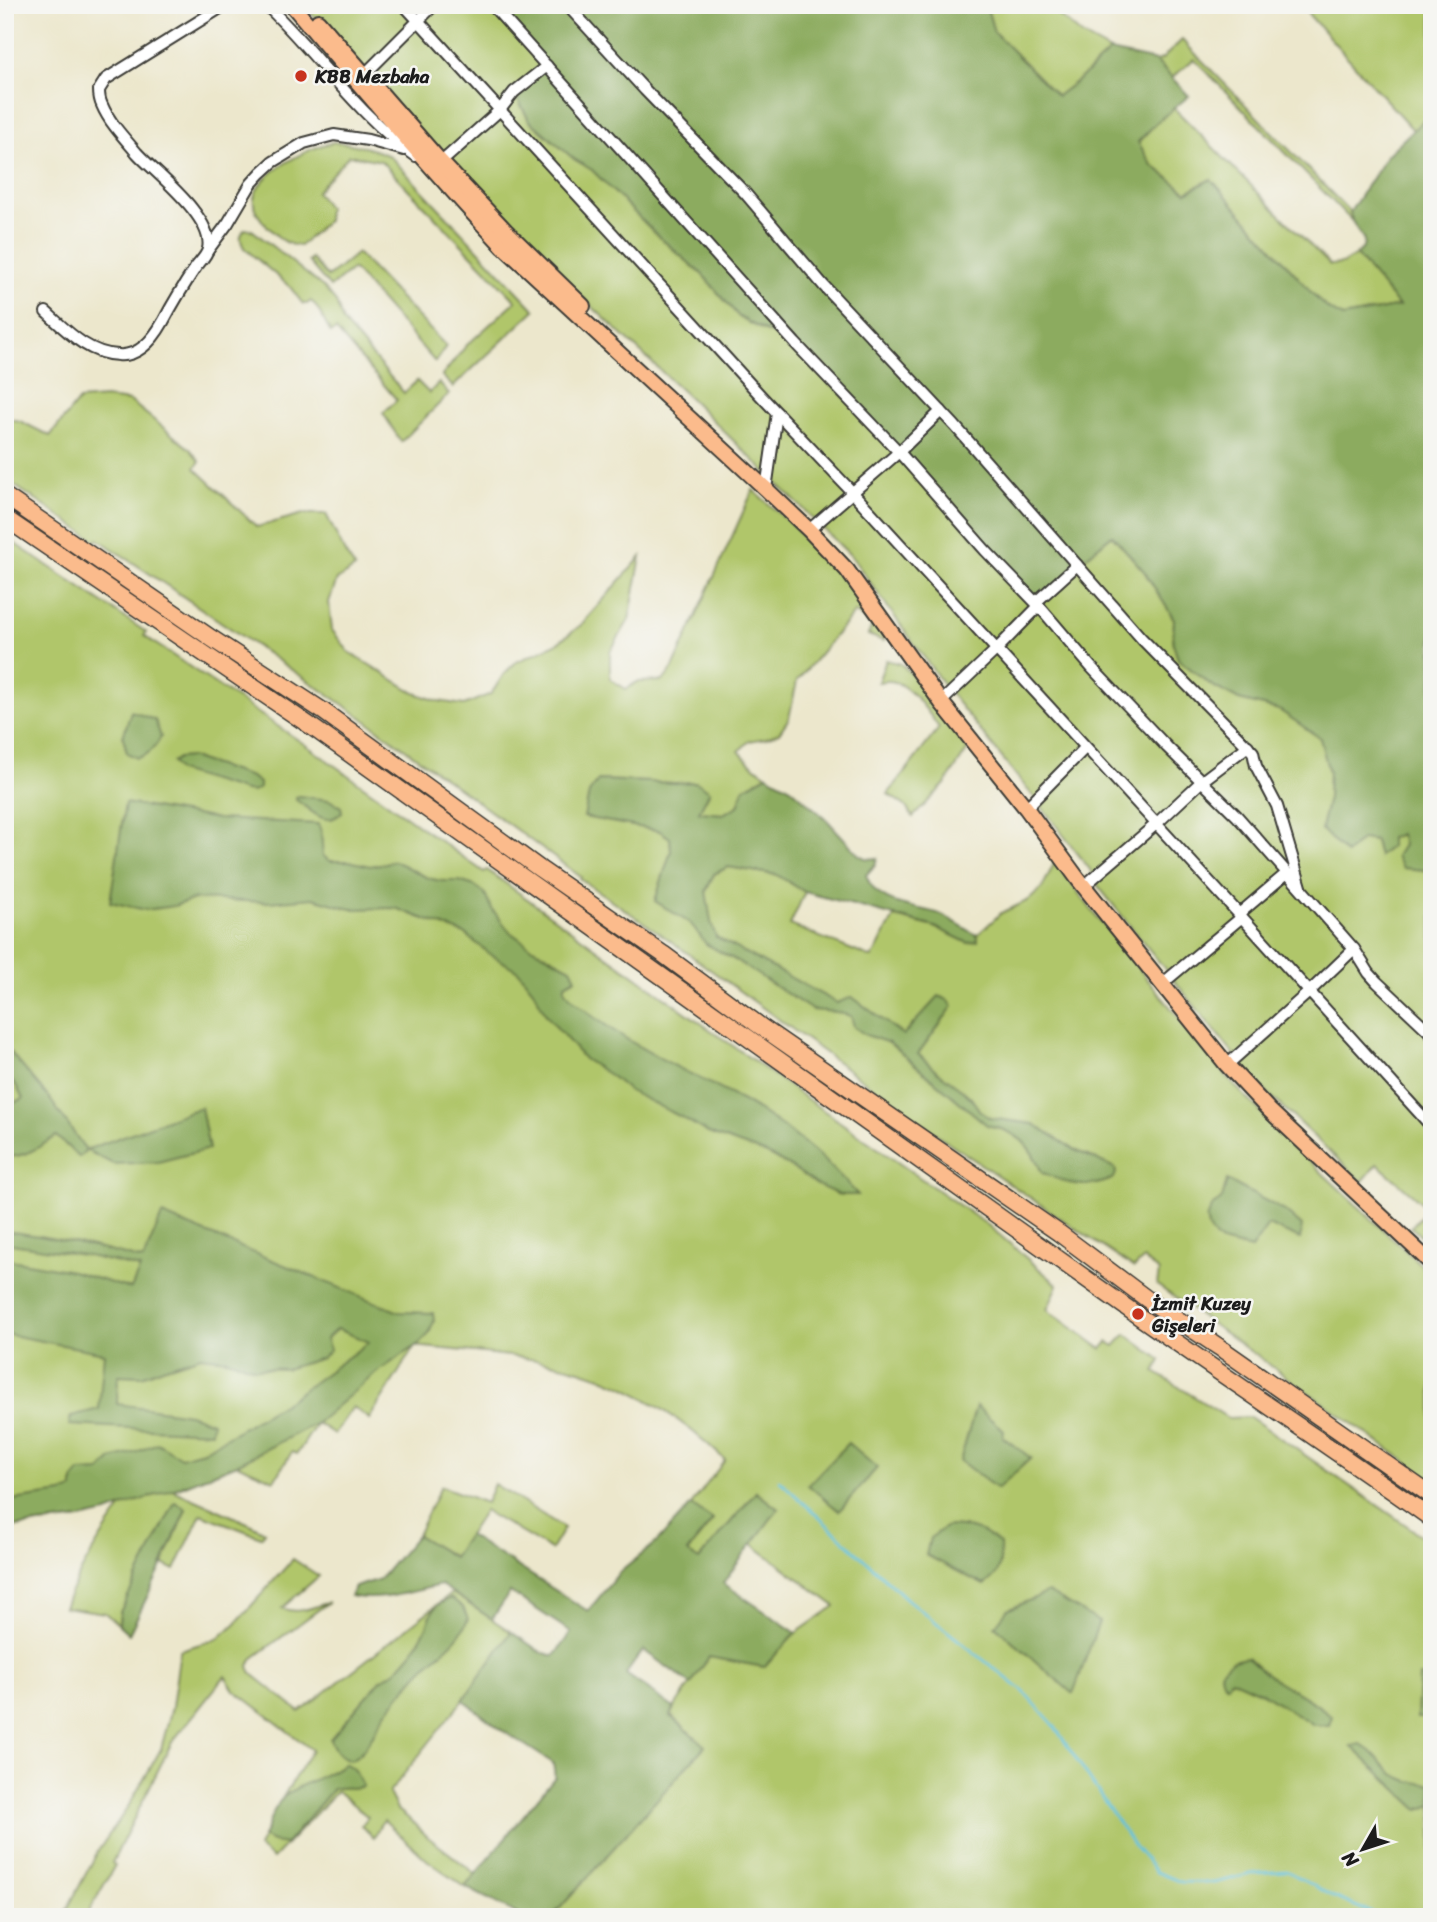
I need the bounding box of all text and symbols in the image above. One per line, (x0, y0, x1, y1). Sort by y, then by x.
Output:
place label: KBB Mezbaha (314, 60, 430, 93)
marker: KBB Mezbaha (293, 68, 309, 84)
place label: İzmit Kuzey Gişeleri (1151, 1287, 1252, 1342)
marker: İzmit Kuzey Gişeleri (1130, 1306, 1146, 1322)
north arrow (1328, 1814, 1398, 1884)
text: N (1333, 1843, 1368, 1876)

